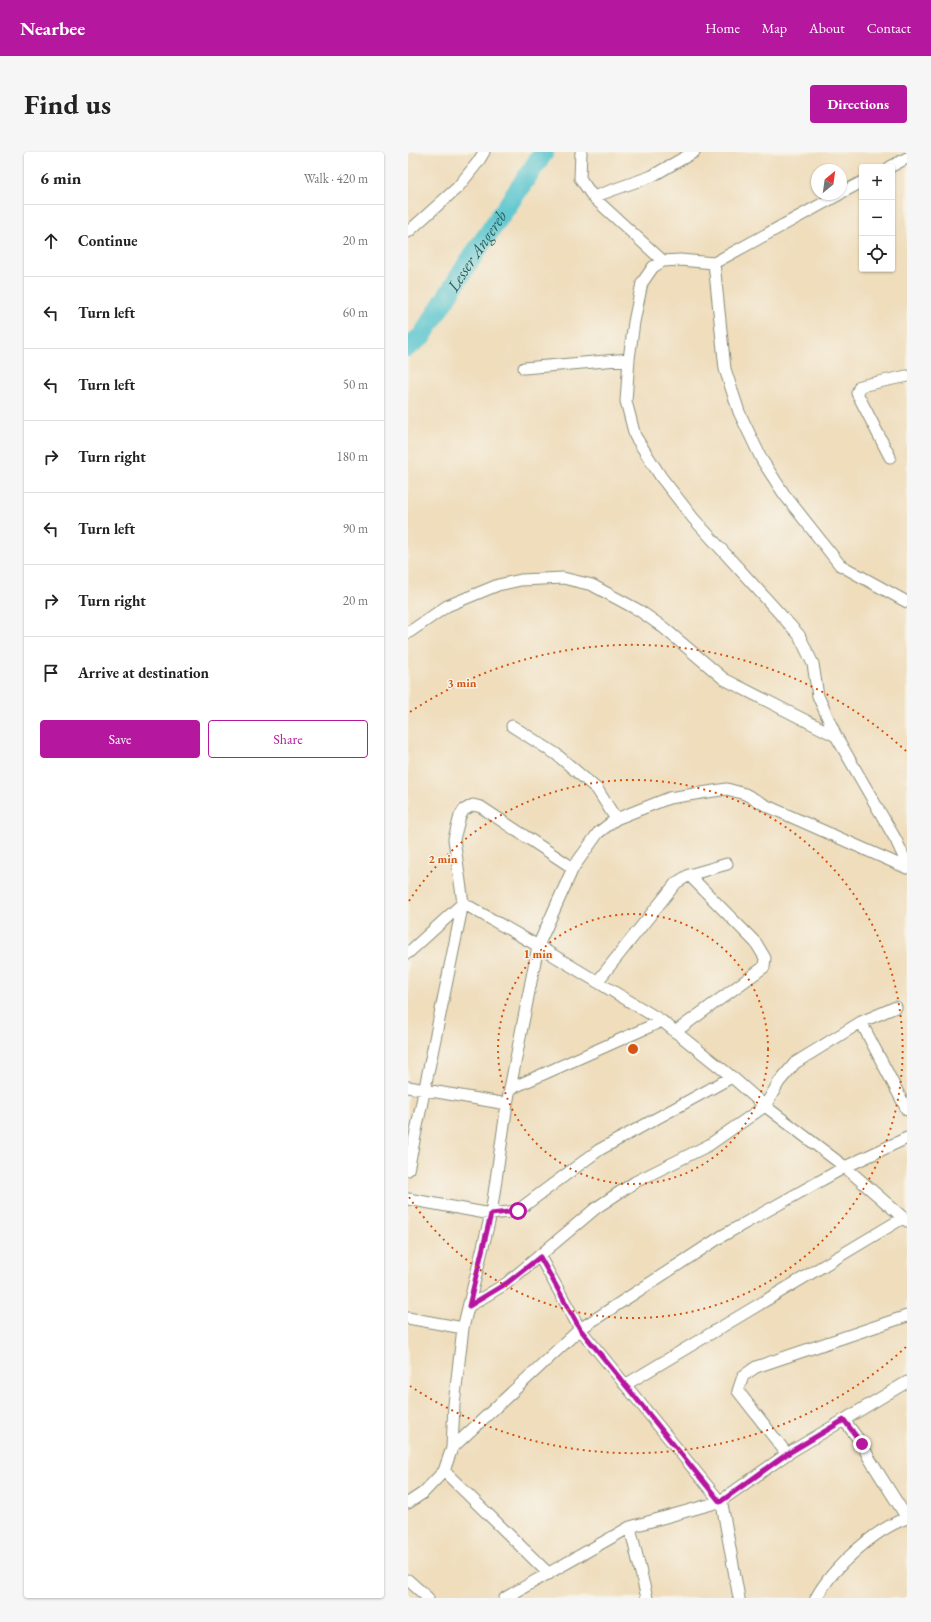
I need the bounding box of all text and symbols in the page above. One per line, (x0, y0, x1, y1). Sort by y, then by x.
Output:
text: Nearbee (20, 16, 85, 41)
text: Home (705, 19, 740, 37)
text: Map (762, 19, 787, 37)
text: About (809, 19, 845, 37)
text: Contact (867, 19, 911, 37)
button: Directions (810, 85, 907, 123)
text: Find us (24, 86, 111, 122)
north arrow (811, 164, 847, 200)
map controls (859, 164, 895, 272)
button: + (859, 164, 895, 200)
text: 6 min (40, 167, 81, 189)
text: Walk · 420 m (304, 170, 368, 187)
button: − (859, 200, 895, 236)
water label: Lesser Angereb (441, 206, 512, 296)
icon: ahead (40, 230, 62, 252)
text: Continue (78, 231, 138, 250)
text: 20 m (343, 232, 368, 249)
button: locate (859, 236, 895, 272)
icon: left (40, 302, 62, 324)
text: Turn left (78, 303, 135, 322)
text: 60 m (343, 304, 368, 321)
icon: left (40, 374, 62, 396)
text: Turn left (78, 375, 135, 394)
text: 50 m (343, 376, 368, 393)
icon: right (40, 446, 62, 468)
text: Turn right (78, 447, 146, 466)
text: 180 m (337, 448, 368, 465)
icon: left (40, 518, 62, 540)
text: Turn left (78, 519, 135, 538)
text: 90 m (343, 520, 368, 537)
icon: right (40, 590, 62, 612)
text: Turn right (78, 591, 146, 610)
text: 20 m (343, 592, 368, 609)
icon: arrive (40, 662, 62, 684)
text: Arrive at destination (78, 663, 209, 682)
text: 3 min (447, 675, 477, 691)
button: Save (40, 720, 200, 758)
button: Share (208, 720, 368, 758)
text: 2 min (428, 851, 458, 867)
text: 1 min (523, 946, 553, 962)
centre of rings (626, 1042, 640, 1056)
route start (509, 1202, 527, 1220)
route end (853, 1435, 871, 1453)

